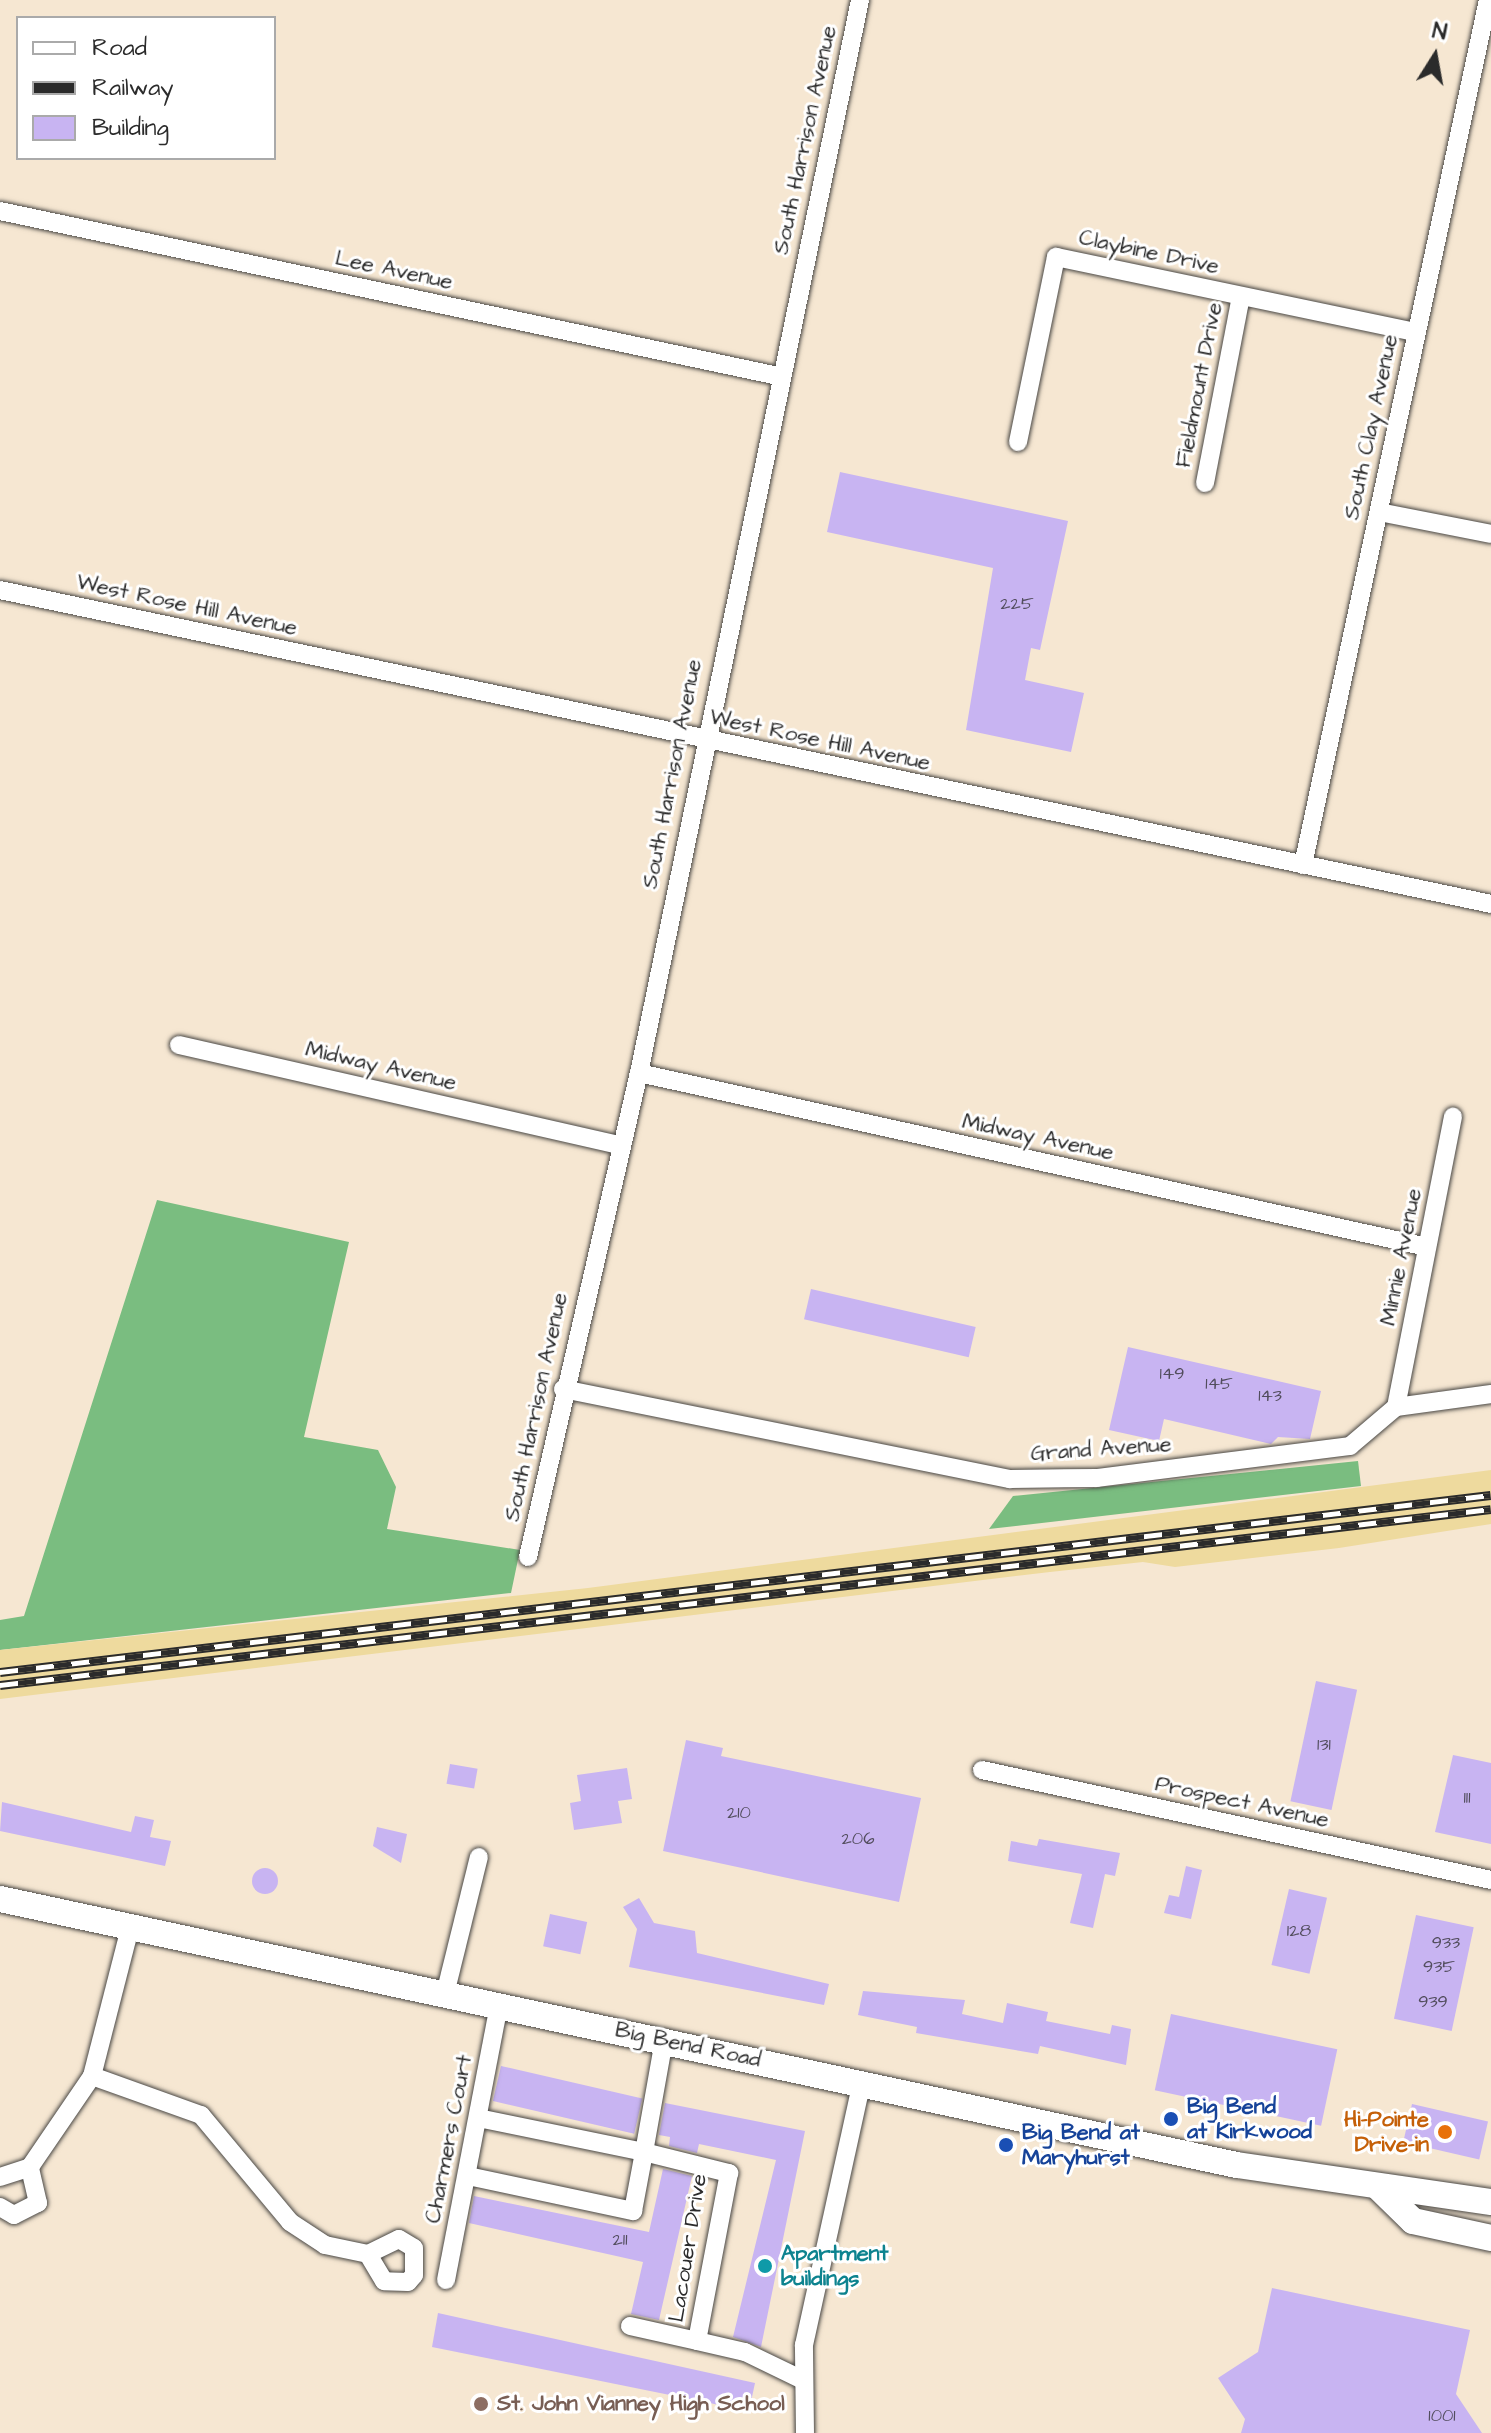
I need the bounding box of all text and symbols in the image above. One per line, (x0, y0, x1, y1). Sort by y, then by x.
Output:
text: N (1430, 15, 1449, 48)
legend (16, 16, 276, 160)
north arrow (1395, 16, 1475, 96)
street label: South Harrison Avenue (768, 23, 842, 257)
text: Road (92, 31, 147, 65)
text: Railway (92, 71, 174, 105)
text: Building (92, 111, 169, 145)
street label: Claybine Drive (1076, 224, 1222, 280)
street label: Lee Avenue (333, 245, 455, 295)
street label: Fieldmount Drive (1170, 300, 1228, 470)
street label: South Clay Avenue (1338, 332, 1404, 522)
street label: West Rose Hill Avenue (74, 569, 300, 641)
house number: 225 (1000, 593, 1034, 615)
street label: South Harrison Avenue (637, 657, 707, 891)
street label: West Rose Hill Avenue (707, 704, 933, 776)
street label: Midway Avenue (303, 1036, 459, 1096)
street label: Midway Avenue (960, 1108, 1116, 1166)
street label: Minnie Avenue (1375, 1186, 1427, 1328)
street label: South Harrison Avenue (499, 1290, 573, 1524)
house number: 149 (1160, 1363, 1184, 1385)
house number: 145 (1205, 1373, 1233, 1395)
house number: 143 (1258, 1385, 1282, 1407)
street label: Grand Avenue (1030, 1431, 1172, 1467)
house number: 131 (1317, 1734, 1331, 1756)
street label: Prospect Avenue (1153, 1771, 1331, 1833)
house number: 111 (1464, 1787, 1470, 1809)
house number: 210 (727, 1802, 751, 1824)
house number: 206 (842, 1828, 874, 1850)
house number: 128 (1287, 1920, 1311, 1942)
house number: 933 (1432, 1932, 1460, 1954)
house number: 935 (1423, 1956, 1455, 1978)
house number: 939 (1418, 1991, 1448, 2013)
street label: Big Bend Road (613, 2017, 763, 2073)
street label: Charmers Court (420, 2053, 478, 2225)
place label: Big Bend at Kirkwood (1187, 2093, 1312, 2144)
place label: Hi-Pointe Drive-in (1344, 2106, 1429, 2158)
marker: Big Bend at Kirkwood (1162, 2110, 1180, 2128)
place label: Big Bend at Maryhurst (1022, 2119, 1140, 2170)
marker: Hi-Pointe Drive-in (1436, 2123, 1454, 2141)
marker: Big Bend at Maryhurst (997, 2136, 1015, 2154)
street label: Lacouer Drive (663, 2172, 713, 2324)
house number: 211 (613, 2229, 627, 2251)
place label: Apartment buildings (781, 2240, 888, 2292)
marker: Apartment buildings (756, 2257, 774, 2275)
place label: St. John Vianney High School (497, 2391, 785, 2417)
marker: St. John Vianney High School (472, 2395, 490, 2413)
house number: 1001 (1428, 2405, 1456, 2427)

